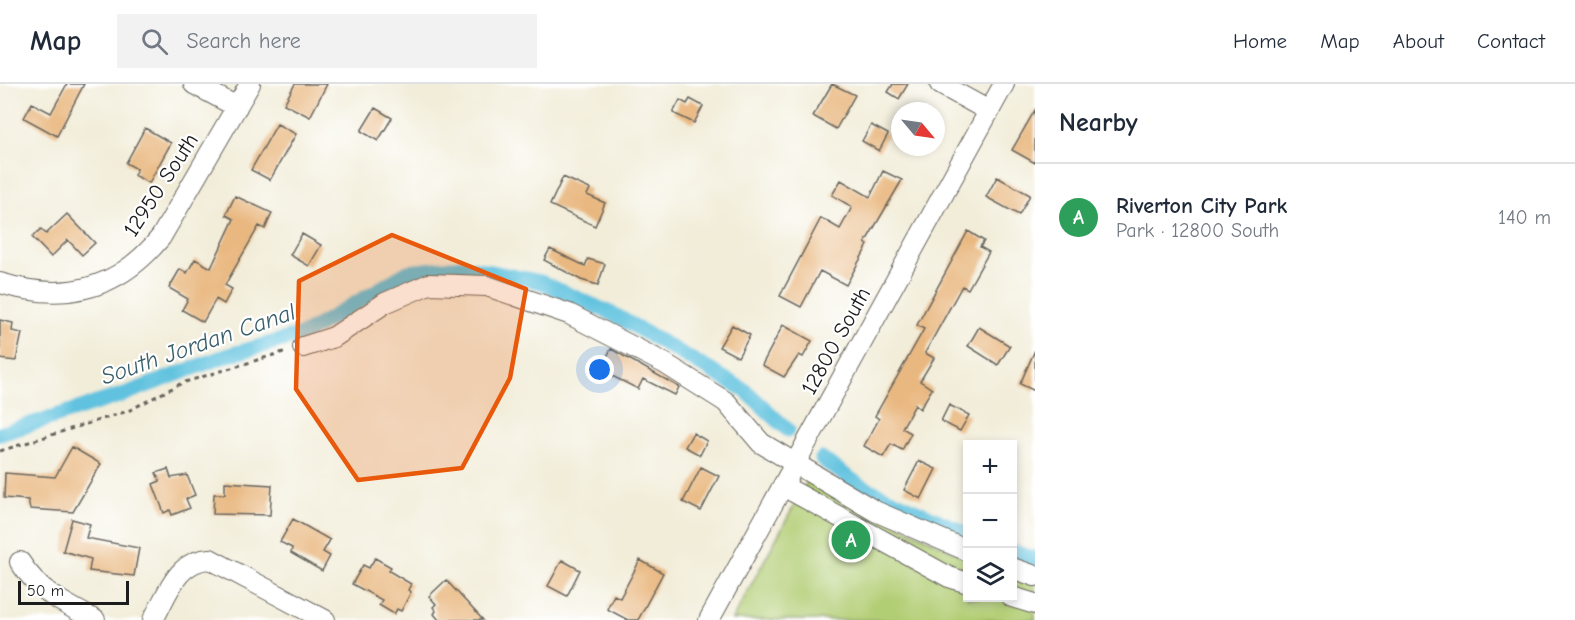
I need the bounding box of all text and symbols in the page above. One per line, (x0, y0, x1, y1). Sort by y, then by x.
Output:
search box (117, 14, 537, 68)
text: Map (30, 25, 81, 57)
icon: search (138, 25, 171, 58)
text: Search here (186, 28, 301, 54)
text: Home (1233, 29, 1287, 53)
text: Map (1320, 29, 1360, 53)
text: About (1393, 29, 1444, 53)
text: Contact (1477, 29, 1545, 53)
north arrow (891, 102, 945, 156)
text: Nearby (1059, 108, 1138, 138)
street label: 12950 South (118, 129, 204, 241)
text: Riverton City Park (1116, 193, 1287, 219)
text: A (1073, 206, 1084, 229)
text: 140 m (1498, 206, 1551, 229)
text: Park · 12800 South (1116, 219, 1279, 242)
street label: 12800 South (796, 283, 876, 399)
water label: South Jordan Canal (97, 297, 300, 390)
your location (585, 355, 614, 384)
map controls (963, 440, 1017, 602)
button: + (963, 440, 1017, 494)
button: − (963, 494, 1017, 548)
pin: A (832, 518, 870, 562)
button: layers (963, 548, 1017, 602)
scale bar (18, 578, 129, 606)
text: 50 m (27, 582, 64, 600)

